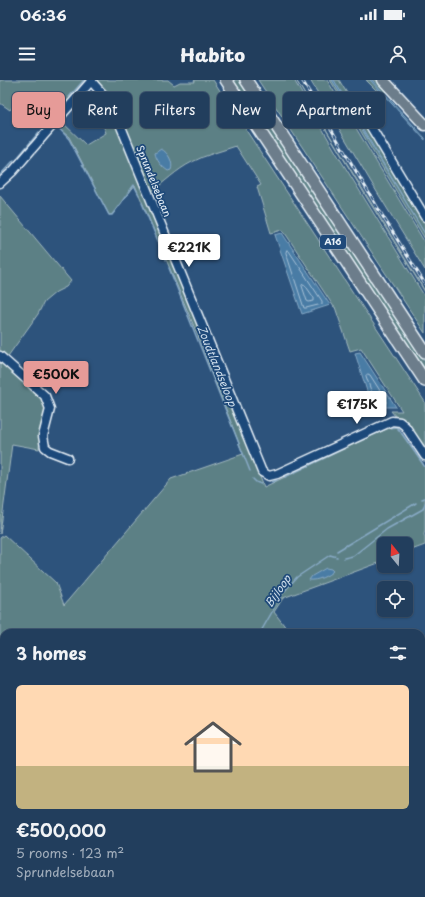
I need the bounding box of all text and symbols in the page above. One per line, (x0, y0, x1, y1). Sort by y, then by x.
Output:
text: 06:36 (20, 3, 66, 26)
text: Habito (180, 41, 245, 68)
icon: menu (16, 43, 38, 65)
icon: person (387, 43, 409, 65)
chip: Buy (12, 92, 65, 128)
chip: Rent (73, 92, 132, 128)
chip: Filters (140, 92, 209, 128)
chip: New (217, 92, 275, 128)
chip: Apartment (283, 92, 385, 128)
street label: Sprundelsebaan (133, 143, 176, 219)
pin: €221K (161, 234, 217, 268)
road number: A16 (320, 235, 346, 249)
text: €221K (167, 237, 211, 256)
water label: Zoudtlandseloop (193, 323, 242, 410)
pin: €500K (28, 361, 84, 395)
text: €500K (33, 364, 80, 383)
pin: €175K (329, 391, 385, 425)
text: €175K (336, 394, 378, 413)
north arrow (377, 537, 413, 573)
map controls (377, 537, 413, 617)
water label: Bijloop (260, 570, 296, 610)
button: locate (377, 581, 413, 617)
text: 3 homes (16, 640, 86, 666)
icon: filters (387, 642, 409, 664)
icon: home (177, 711, 249, 783)
text: €500,000 (16, 817, 106, 843)
text: 5 rooms · 123 m² (16, 843, 124, 862)
text: Sprundelsebaan (16, 862, 115, 881)

